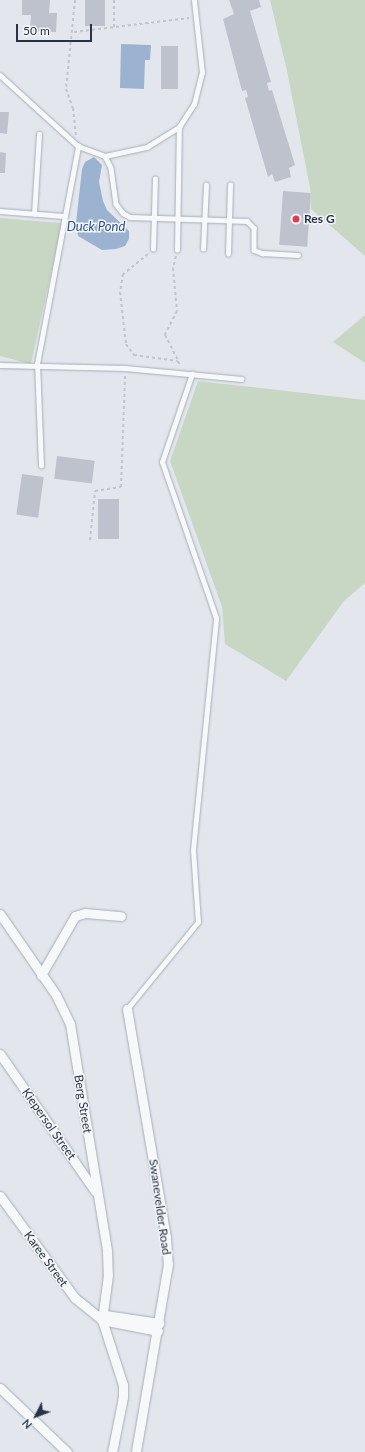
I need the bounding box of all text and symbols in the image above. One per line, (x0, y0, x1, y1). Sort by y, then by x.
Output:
scale bar (18, 16, 94, 42)
text: 50 m (23, 23, 50, 38)
place label: Res G (304, 212, 335, 226)
marker: Res G (291, 214, 301, 224)
water label: Duck Pond (67, 218, 125, 234)
street label: Berg Street (71, 1074, 95, 1134)
street label: Kiepersol Street (19, 1085, 79, 1163)
street label: Swanevelder Road (146, 1158, 174, 1256)
street label: Karee Street (21, 1228, 71, 1290)
north arrow (16, 1396, 56, 1436)
text: N (19, 1417, 34, 1432)

